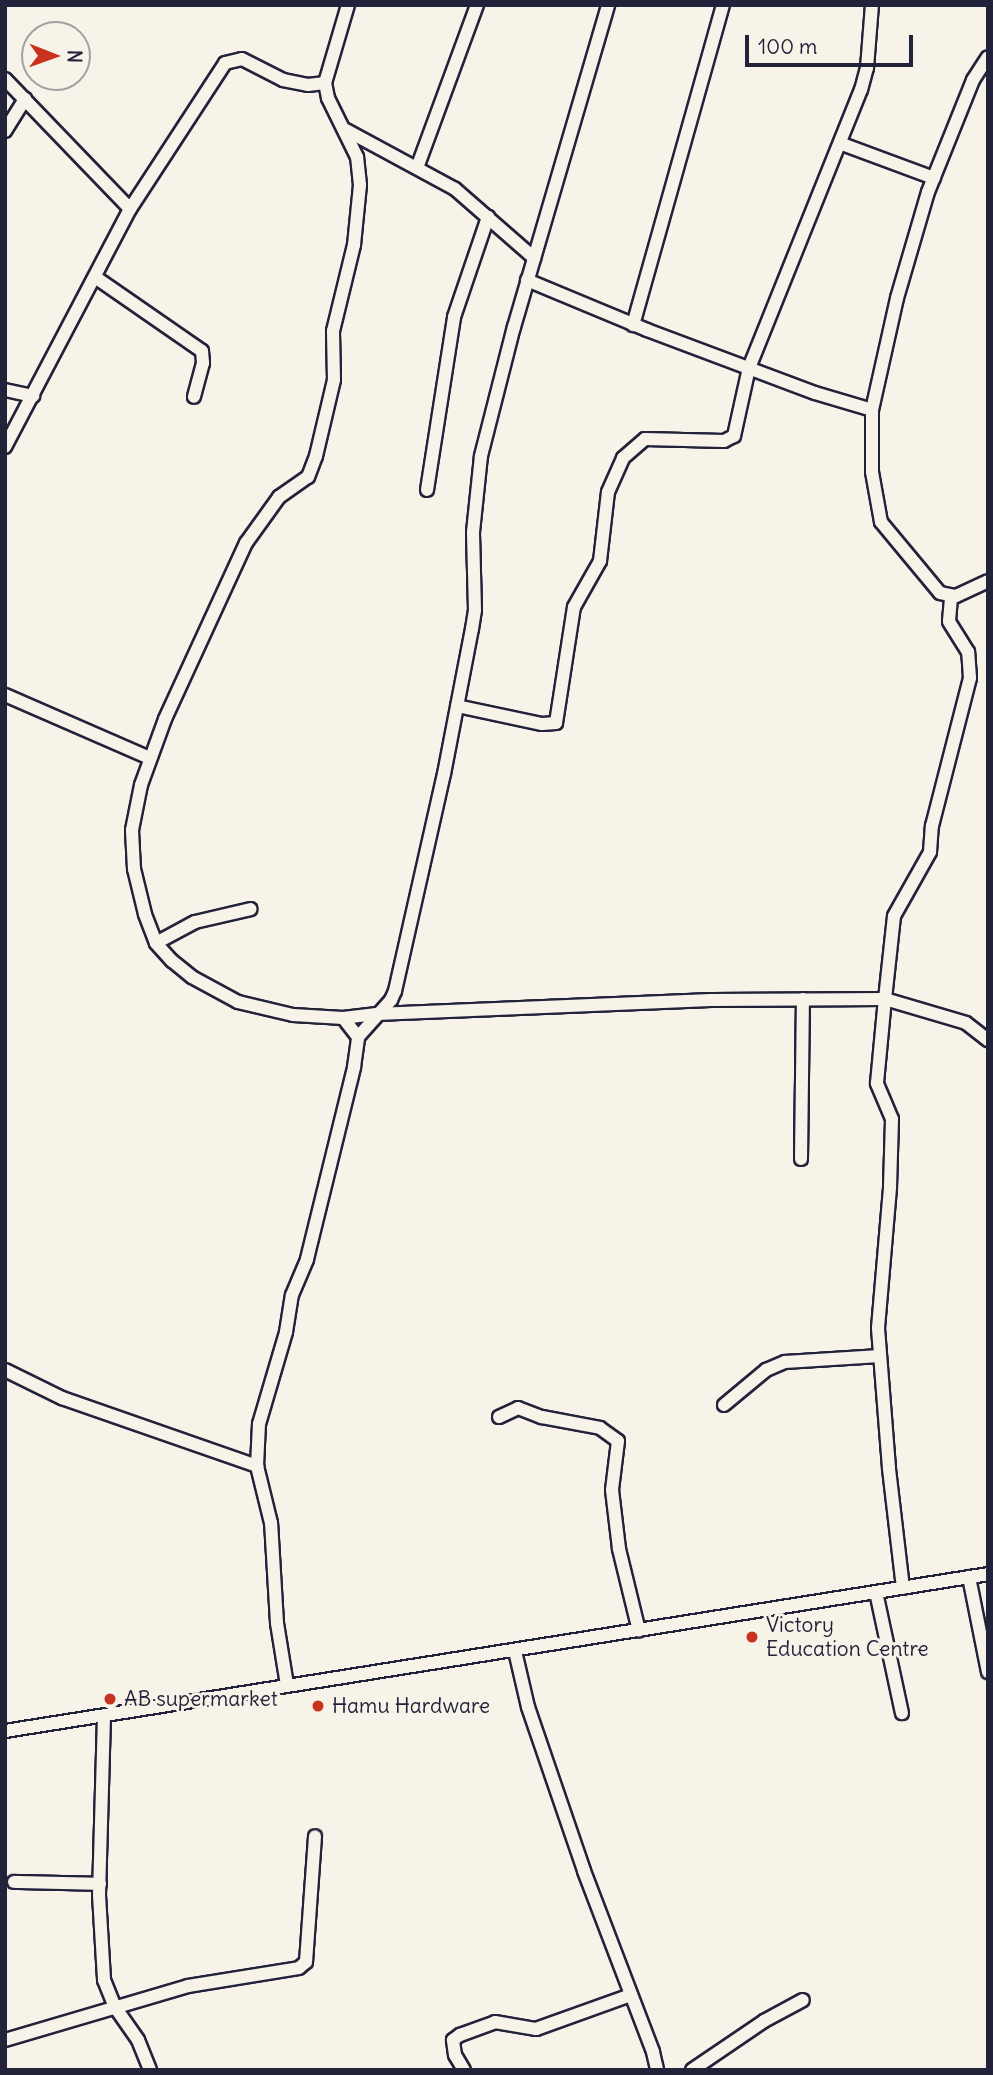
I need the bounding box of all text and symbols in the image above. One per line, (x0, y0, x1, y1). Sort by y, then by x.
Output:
north arrow (21, 21, 91, 91)
scale bar (748, 21, 916, 65)
text: 100 m (758, 33, 817, 60)
text: N (63, 50, 87, 63)
place label: Victory Education Centre (766, 1612, 929, 1662)
marker: Victory Education Centre (744, 1629, 760, 1645)
place label: AB supermarket (124, 1686, 278, 1712)
marker: AB supermarket (102, 1691, 118, 1707)
place label: Hamu Hardware (332, 1693, 490, 1719)
marker: Hamu Hardware (310, 1698, 326, 1714)

